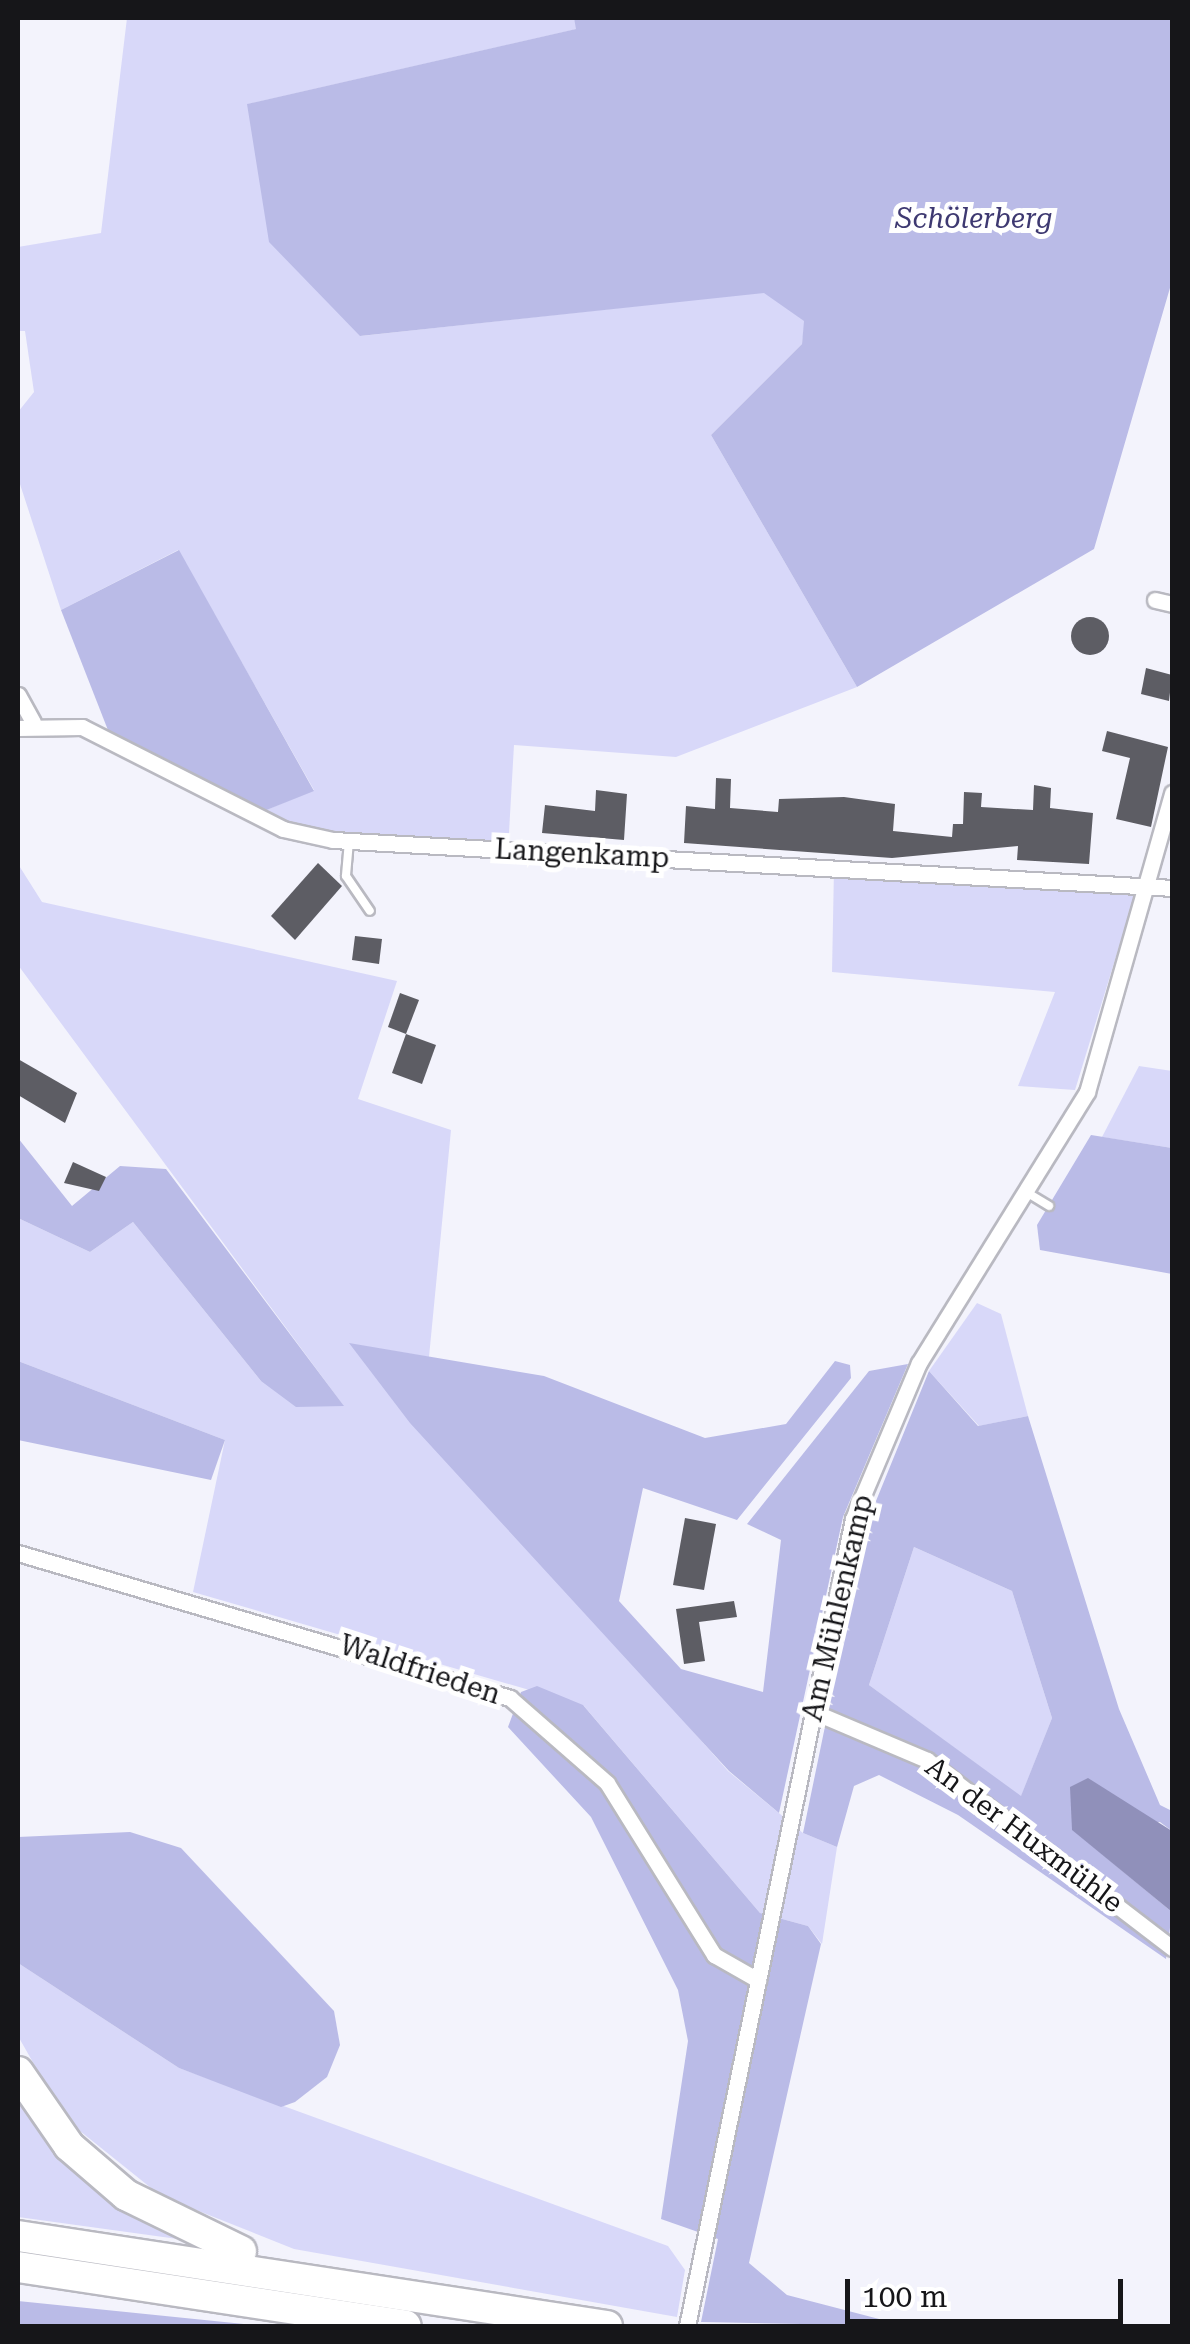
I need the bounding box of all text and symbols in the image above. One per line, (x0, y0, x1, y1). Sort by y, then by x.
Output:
park label: Schölerberg (895, 202, 1053, 236)
street label: Langenkamp (494, 833, 670, 875)
street label: Am Mühlenkamp (796, 1492, 880, 1724)
street label: Waldfrieden (335, 1628, 505, 1712)
street label: An der Huxmühle (919, 1750, 1129, 1920)
scale bar (850, 2259, 1128, 2321)
text: 100 m (862, 2279, 947, 2314)

